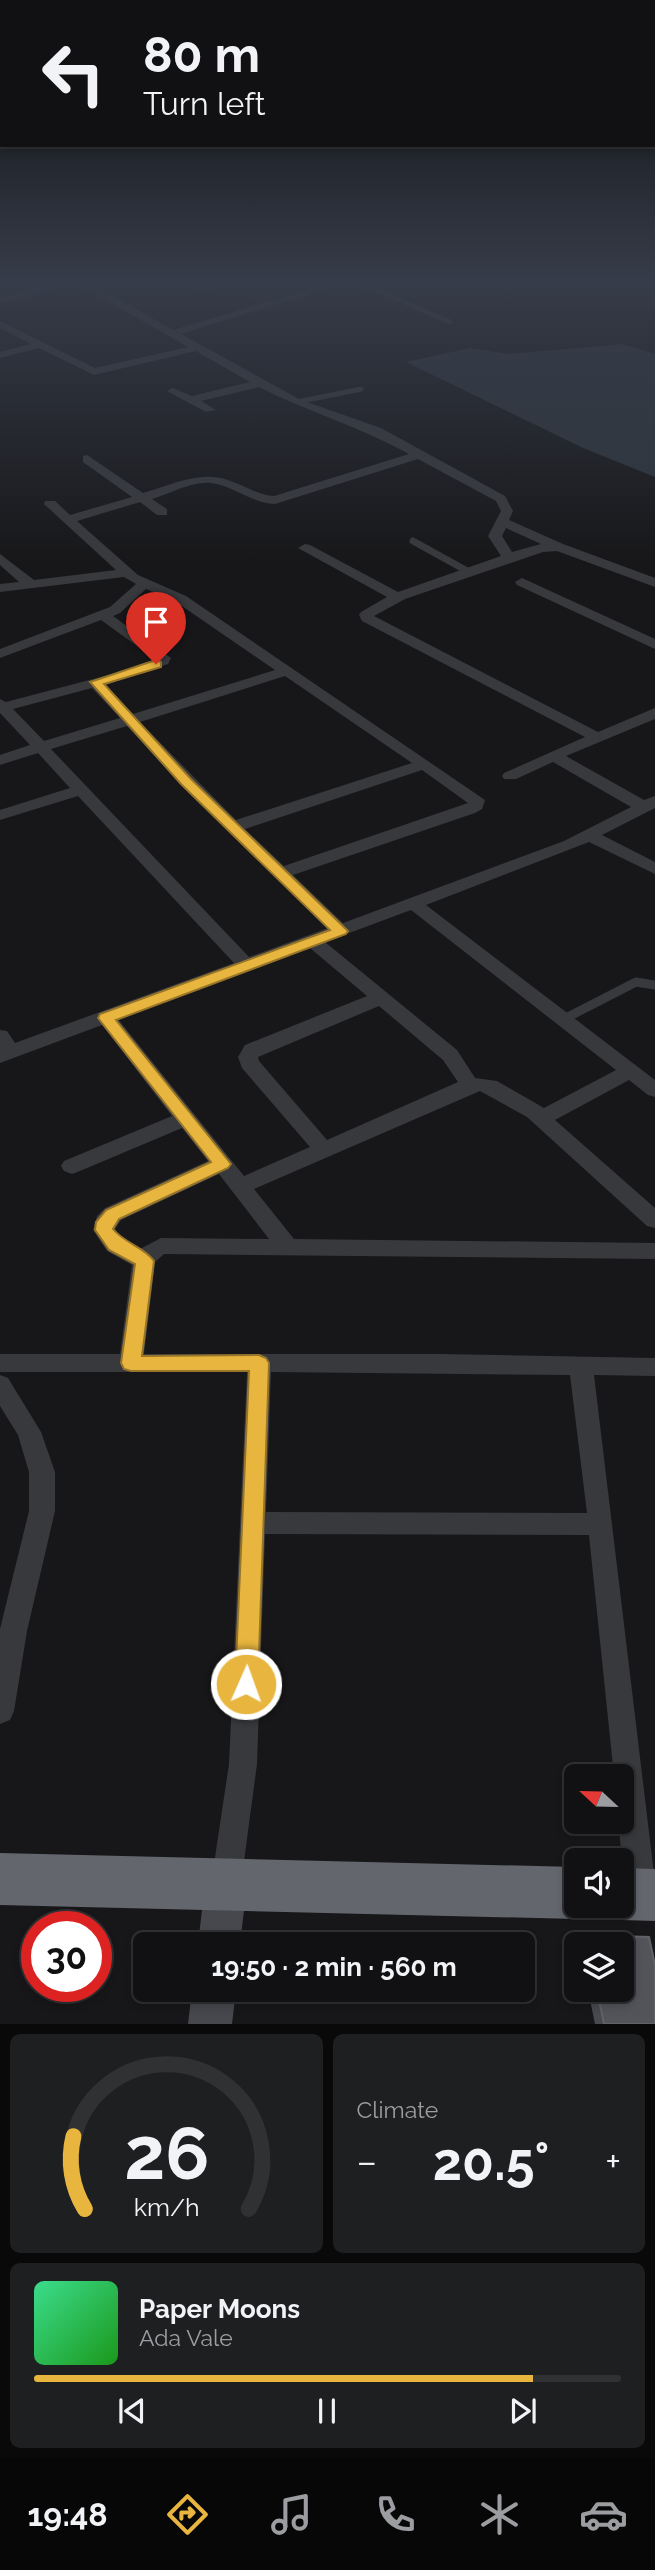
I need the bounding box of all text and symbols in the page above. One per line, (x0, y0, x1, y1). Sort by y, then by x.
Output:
text: 80 m (143, 26, 260, 83)
icon: left (28, 28, 119, 119)
text: Turn left (143, 85, 265, 122)
pin (126, 592, 186, 664)
icon: arrive (137, 603, 175, 641)
position arrow (209, 1647, 283, 1721)
north arrow (564, 1764, 634, 1834)
map controls (564, 1764, 634, 2002)
button: sound (564, 1848, 634, 1918)
speed limit sign: 30 (21, 1911, 112, 2002)
button: layers (564, 1932, 634, 2002)
text: 19:50 · 2 min · 560 m (211, 1952, 457, 1982)
text: Climate (357, 2096, 438, 2123)
text: 26 (124, 2112, 209, 2197)
text: 20.5° (433, 2131, 549, 2192)
text: − (357, 2139, 377, 2184)
text: + (605, 2139, 621, 2184)
text: km/h (133, 2192, 199, 2222)
text: Paper Moons (139, 2294, 300, 2324)
text: Ada Vale (139, 2324, 233, 2351)
icon: previous (113, 2392, 151, 2430)
icon: pause (308, 2392, 346, 2430)
icon: next (504, 2392, 542, 2430)
icon: directions (163, 2490, 212, 2539)
icon: music (267, 2490, 316, 2539)
icon: phone (371, 2490, 420, 2539)
icon: climate (475, 2490, 524, 2539)
icon: car (579, 2490, 628, 2539)
text: 19:48 (27, 2496, 108, 2533)

